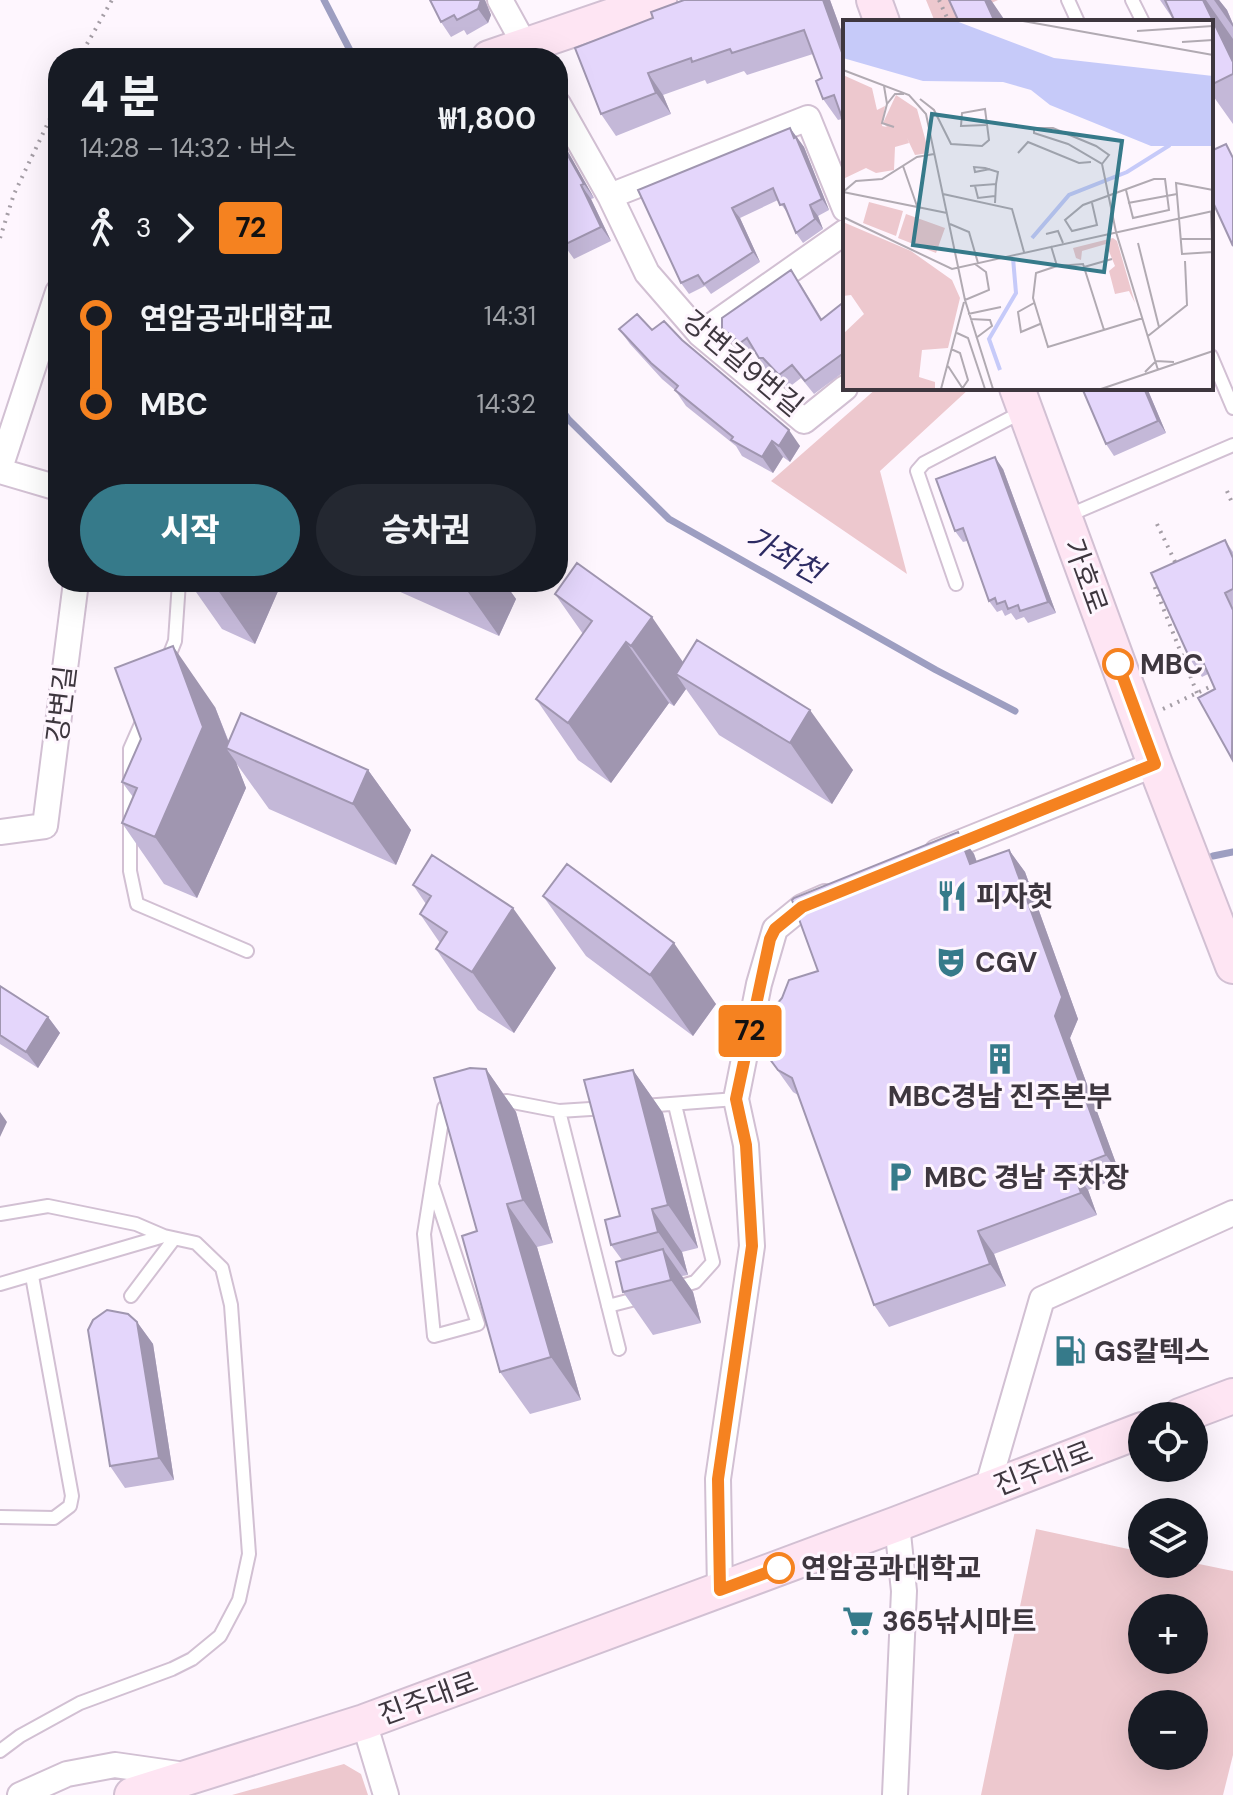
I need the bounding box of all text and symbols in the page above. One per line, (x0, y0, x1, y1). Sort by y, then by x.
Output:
inset map (843, 20, 1213, 390)
text: 4 분 (80, 68, 160, 126)
text: ₩1,800 (439, 99, 536, 138)
text: 14:28 – 14:32 · 버스 (80, 131, 297, 165)
icon: walk (80, 206, 124, 250)
icon: forward (163, 206, 207, 250)
text: 72 (235, 209, 266, 246)
text: 3 (136, 211, 151, 245)
text: 연암공과대학교 (140, 299, 333, 338)
text: 14:31 (484, 299, 536, 333)
street label: 강변길9번길 (675, 302, 811, 425)
text: MBC (140, 385, 208, 424)
text: 14:32 (477, 387, 536, 421)
button: 시작 (80, 484, 300, 576)
button: 승차권 (316, 484, 536, 576)
water label: 가좌천 (739, 517, 833, 593)
street label: 가호로 (1055, 534, 1116, 619)
place label: MBC (1140, 646, 1203, 683)
marker: MBC (1103, 649, 1133, 679)
street label: 강변길 (38, 663, 85, 745)
place label: 피자헛 (976, 878, 1053, 915)
restaurant icon: 피자헛 (935, 879, 969, 913)
place label: CGV (975, 944, 1037, 981)
theatre icon: CGV (934, 945, 968, 979)
line badge: 72 (714, 1005, 786, 1057)
text: 72 (735, 1012, 765, 1049)
building icon: MBC경남 진주본부 (983, 1042, 1017, 1076)
place label: MBC경남 진주본부 (888, 1078, 1112, 1115)
place label: MBC 경남 주차장 (924, 1159, 1129, 1196)
parking icon: MBC 경남 주차장 (883, 1160, 917, 1194)
place label: GS칼텍스 (1094, 1333, 1210, 1370)
fuel station icon: GS칼텍스 (1053, 1334, 1087, 1368)
map controls (1128, 1402, 1208, 1770)
button: locate (1128, 1402, 1208, 1482)
street label: 진주대로 (988, 1433, 1098, 1504)
button: layers (1128, 1498, 1208, 1578)
place label: 연암공과대학교 (801, 1550, 981, 1587)
marker: 연암공과대학교 (764, 1553, 794, 1583)
button: + (1128, 1594, 1208, 1674)
place label: 365낚시마트 (882, 1603, 1037, 1640)
supermarket icon: 365낚시마트 (841, 1604, 875, 1638)
street label: 진주대로 (373, 1663, 483, 1733)
button: − (1128, 1690, 1208, 1770)

